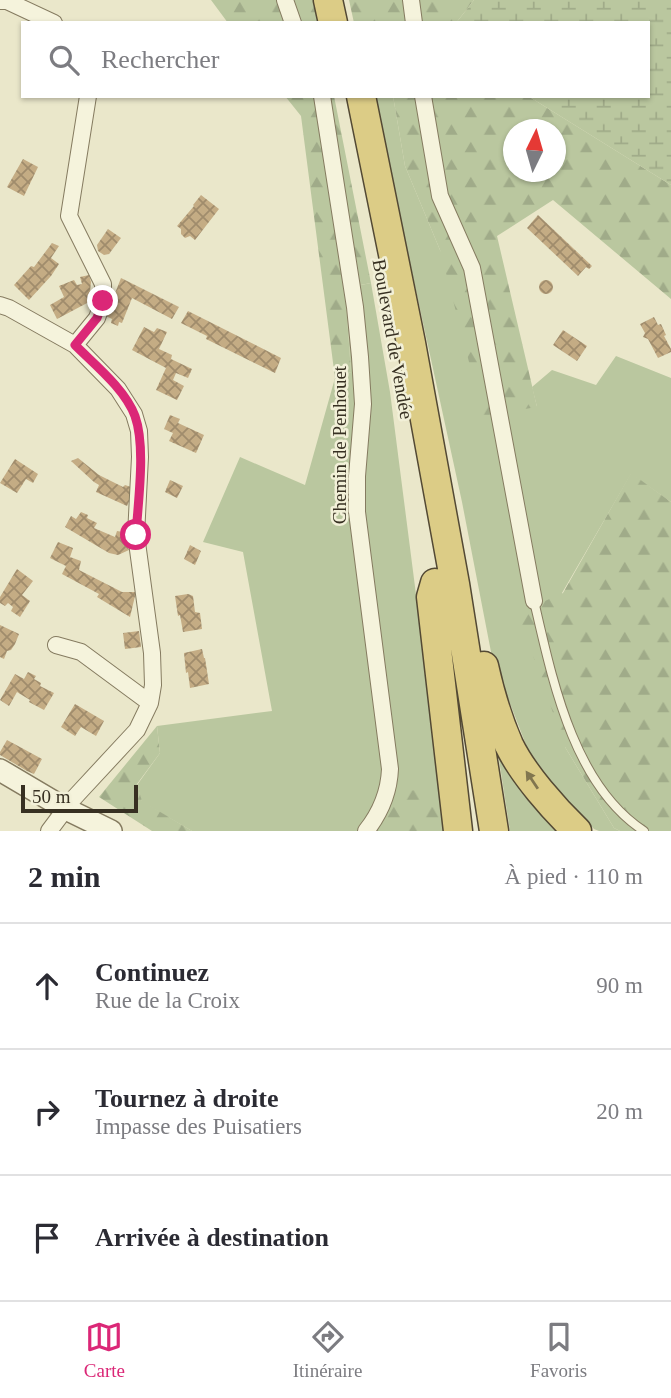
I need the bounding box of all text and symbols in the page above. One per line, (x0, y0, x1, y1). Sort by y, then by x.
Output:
search box (21, 21, 650, 98)
icon: search (45, 41, 83, 79)
text: Rechercher (101, 45, 219, 74)
north arrow (503, 119, 566, 182)
street label: Boulevard de Vendée (369, 257, 417, 421)
route end (87, 285, 118, 316)
street label: Chemin de Penhouet (329, 365, 350, 524)
route start (120, 519, 151, 550)
one-way arrow (525, 771, 539, 789)
scale bar (21, 782, 138, 814)
text: 50 m (32, 786, 71, 807)
text: 2 min (28, 860, 101, 893)
text: À pied · 110 m (505, 864, 643, 889)
text: Continuez (95, 958, 209, 987)
icon: ahead (28, 967, 66, 1005)
text: 90 m (596, 973, 643, 998)
text: Rue de la Croix (95, 988, 240, 1013)
text: Tournez à droite (95, 1084, 278, 1113)
icon: right (28, 1093, 66, 1131)
text: 20 m (596, 1099, 643, 1124)
text: Impasse des Puisatiers (95, 1114, 302, 1139)
icon: arrive (28, 1219, 66, 1257)
text: Arrivée à destination (95, 1223, 329, 1252)
tab: Carte (84, 1318, 125, 1382)
tab: Itinéraire (293, 1318, 362, 1382)
tab: Favoris (530, 1318, 587, 1382)

